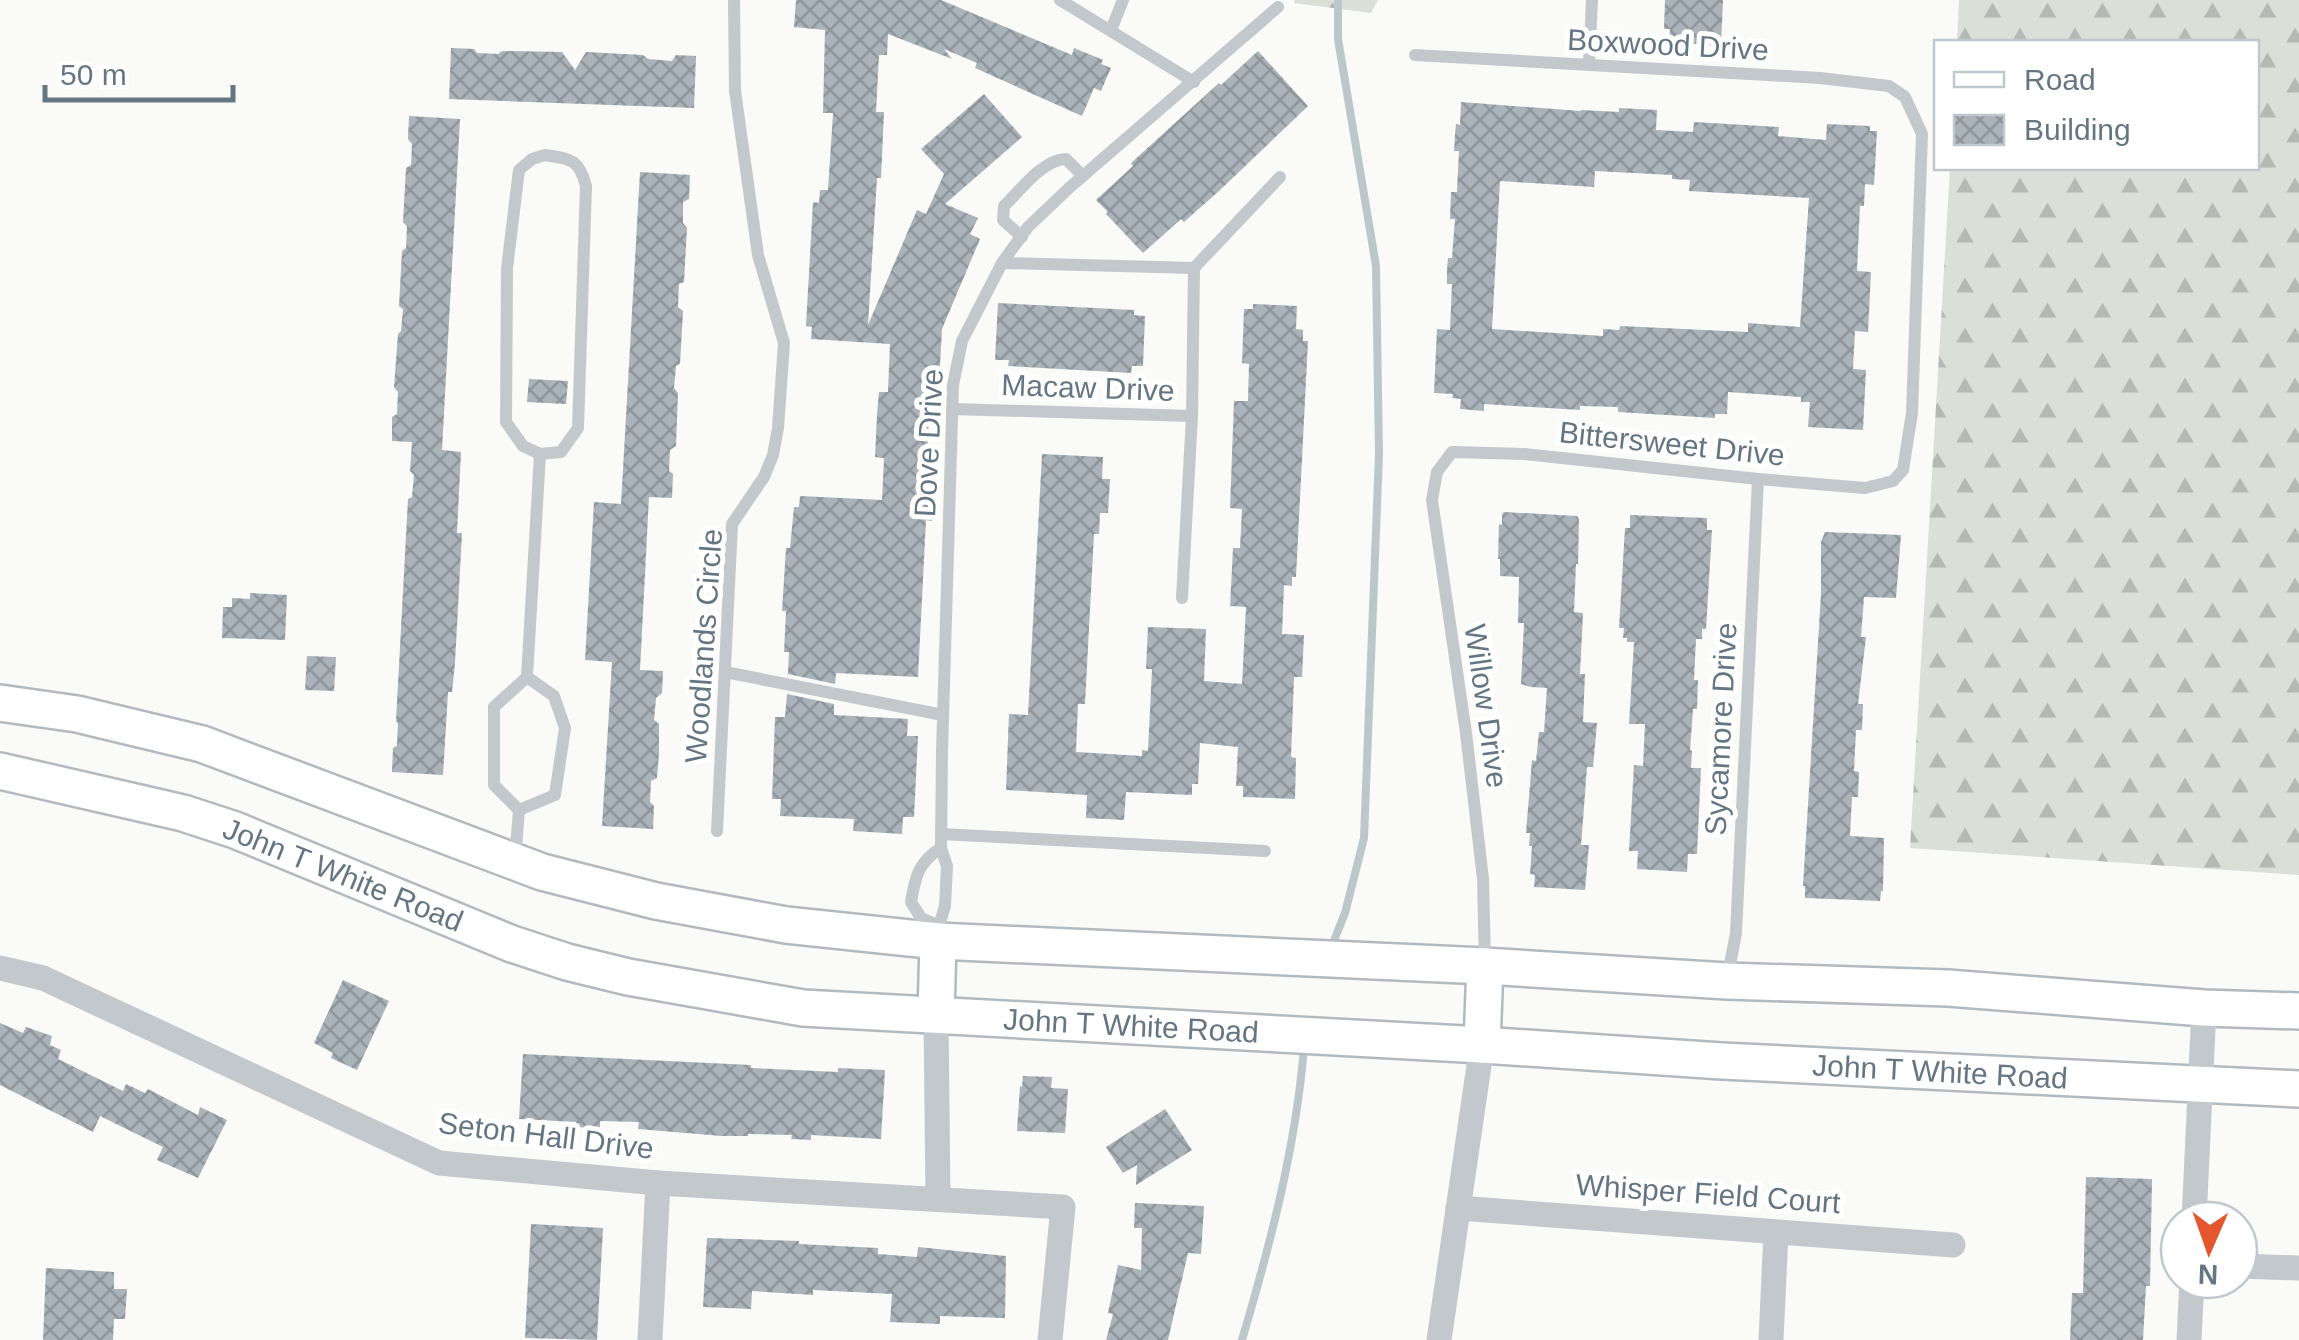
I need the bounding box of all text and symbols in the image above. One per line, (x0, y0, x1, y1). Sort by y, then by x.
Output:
street label: Boxwood Drive (1566, 23, 1770, 66)
scale bar (45, 40, 232, 102)
legend (1934, 40, 2259, 170)
text: 50 m (60, 58, 127, 91)
text: Road (2024, 63, 2096, 96)
text: Building (2024, 113, 2131, 146)
street label: Dove Drive (908, 368, 949, 518)
street label: Macaw Drive (1001, 368, 1175, 407)
street label: Bittersweet Drive (1558, 415, 1787, 472)
street label: Woodlands Circle (679, 528, 728, 764)
street label: Willow Drive (1459, 622, 1514, 790)
street label: Sycamore Drive (1698, 622, 1743, 836)
street label: John T White Road (218, 811, 468, 938)
street label: John T White Road (1002, 1002, 1260, 1049)
street label: John T White Road (1811, 1048, 2069, 1095)
street label: Seton Hall Drive (436, 1106, 656, 1165)
street label: Whisper Field Court (1575, 1168, 1842, 1219)
north arrow (2159, 1200, 2259, 1300)
text: N (2197, 1259, 2219, 1290)

